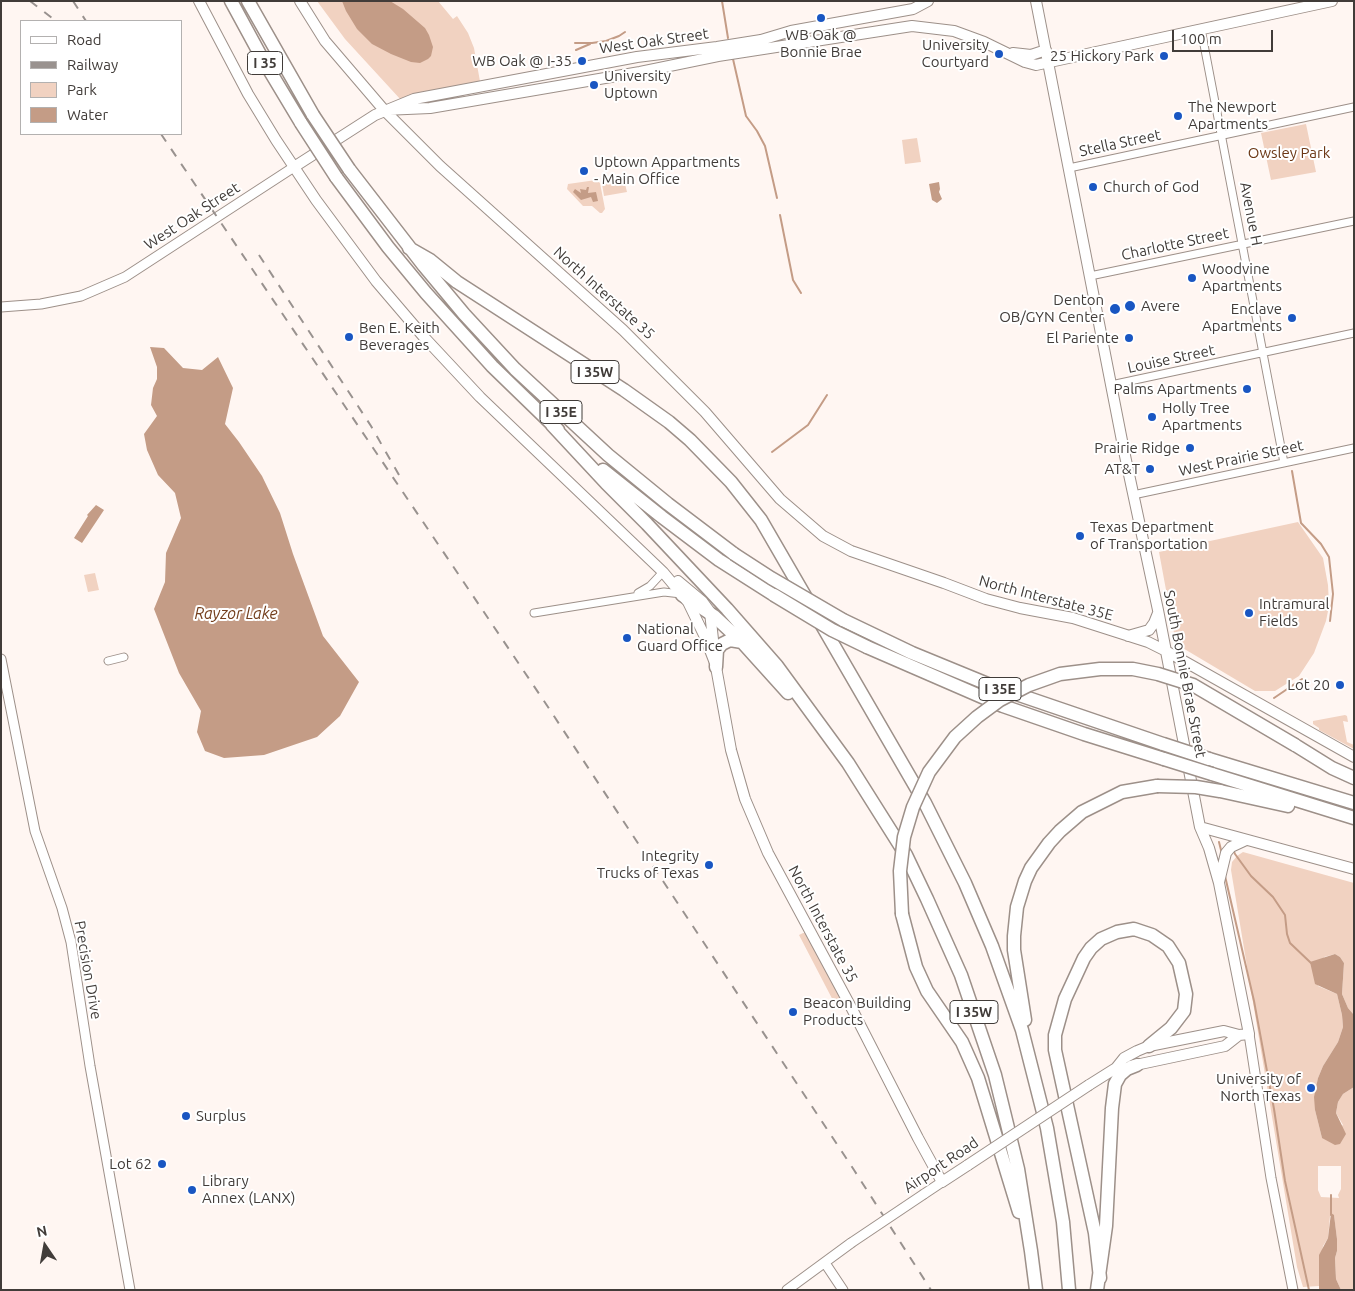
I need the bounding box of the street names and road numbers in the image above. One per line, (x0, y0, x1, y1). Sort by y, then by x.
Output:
street label: West Oak Street (598, 24, 710, 58)
road number: I 35 (248, 52, 282, 74)
street label: Stella Street (1078, 126, 1162, 160)
street label: West Oak Street (141, 178, 243, 254)
street label: Avenue H (1236, 181, 1266, 247)
street label: Charlotte Street (1120, 224, 1230, 264)
street label: North Interstate 35 (550, 243, 658, 343)
street label: Louise Street (1126, 341, 1216, 377)
road number: I 35W (571, 361, 619, 384)
road number: I 35E (540, 401, 582, 424)
street label: West Prairie Street (1177, 436, 1305, 480)
street label: North Interstate 35E (977, 571, 1115, 625)
street label: South Bonnie Brae Street (1160, 589, 1210, 759)
road number: I 35E (979, 678, 1021, 701)
street label: North Interstate 35 (785, 862, 861, 986)
street label: Precision Drive (70, 919, 106, 1021)
road number: I 35W (950, 1000, 998, 1024)
street label: Airport Road (900, 1133, 982, 1197)

